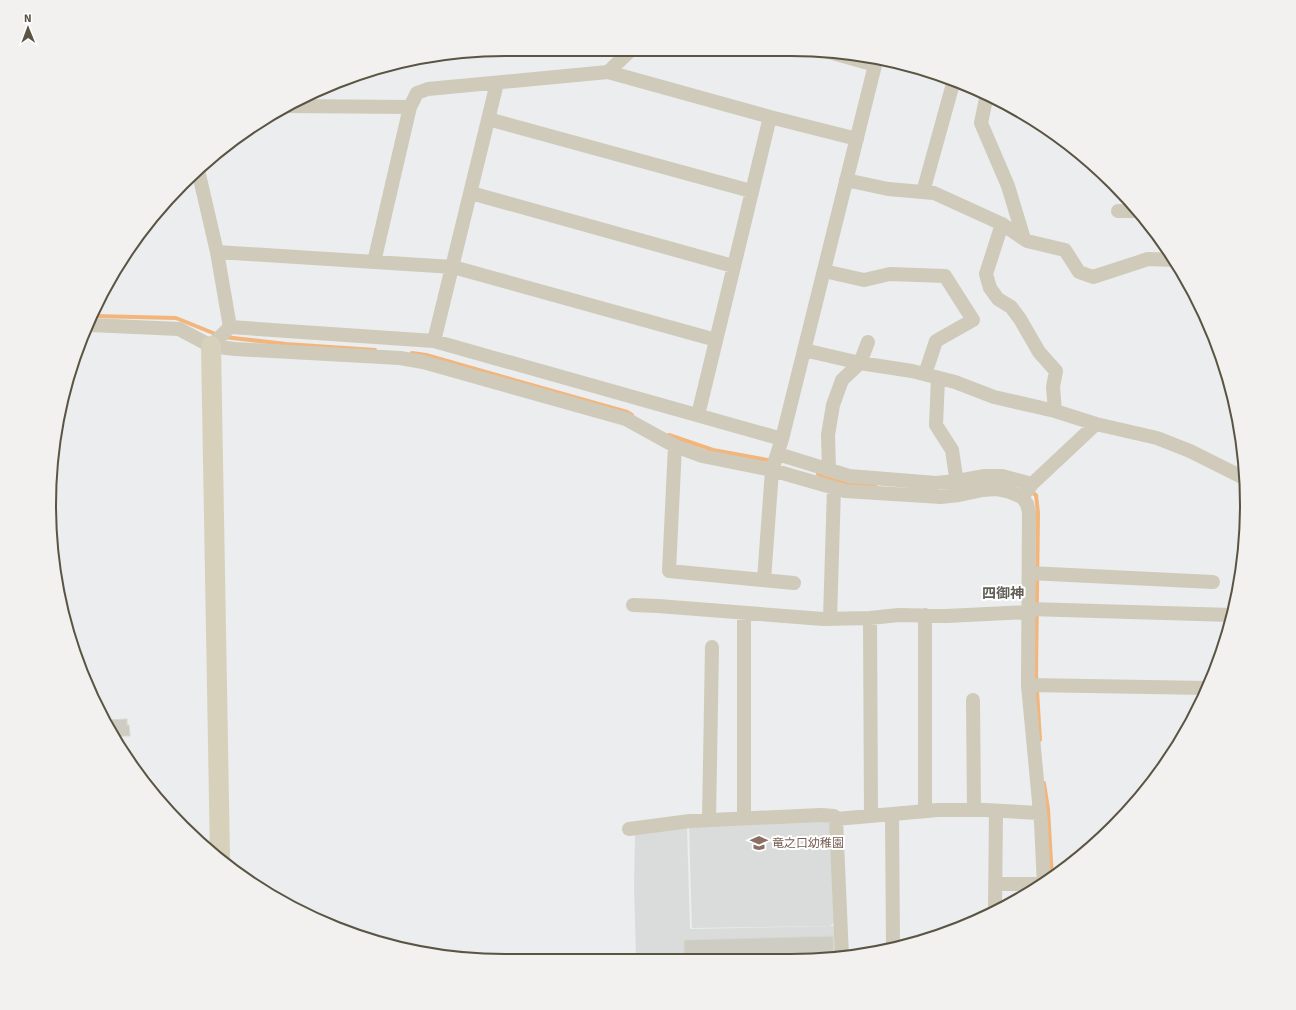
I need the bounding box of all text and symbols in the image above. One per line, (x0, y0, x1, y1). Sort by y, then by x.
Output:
north arrow (8, 8, 48, 48)
text: N (24, 12, 32, 25)
district label: 四御神 (982, 585, 1024, 602)
school or university icon: 竜之口幼稚園 (749, 833, 769, 853)
place label: 竜之口幼稚園 (772, 836, 844, 851)

